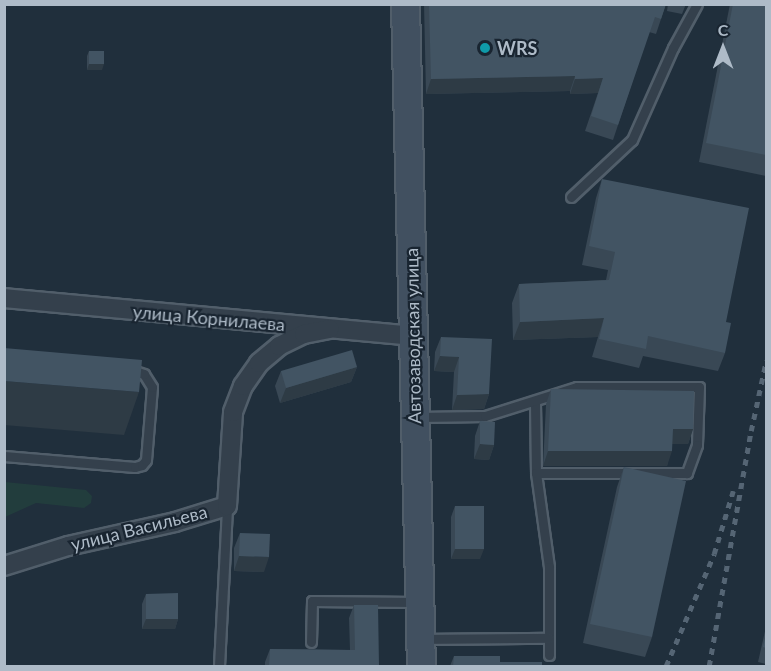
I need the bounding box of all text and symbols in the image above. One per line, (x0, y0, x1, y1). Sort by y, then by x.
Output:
north arrow (693, 18, 753, 78)
text: С (718, 20, 728, 39)
place label: WRS (497, 37, 537, 59)
marker: WRS (478, 41, 492, 55)
street label: Автозаводская улица (401, 248, 425, 424)
street label: улица Корнилаева (132, 301, 286, 335)
street label: улица Васильева (69, 501, 209, 555)

